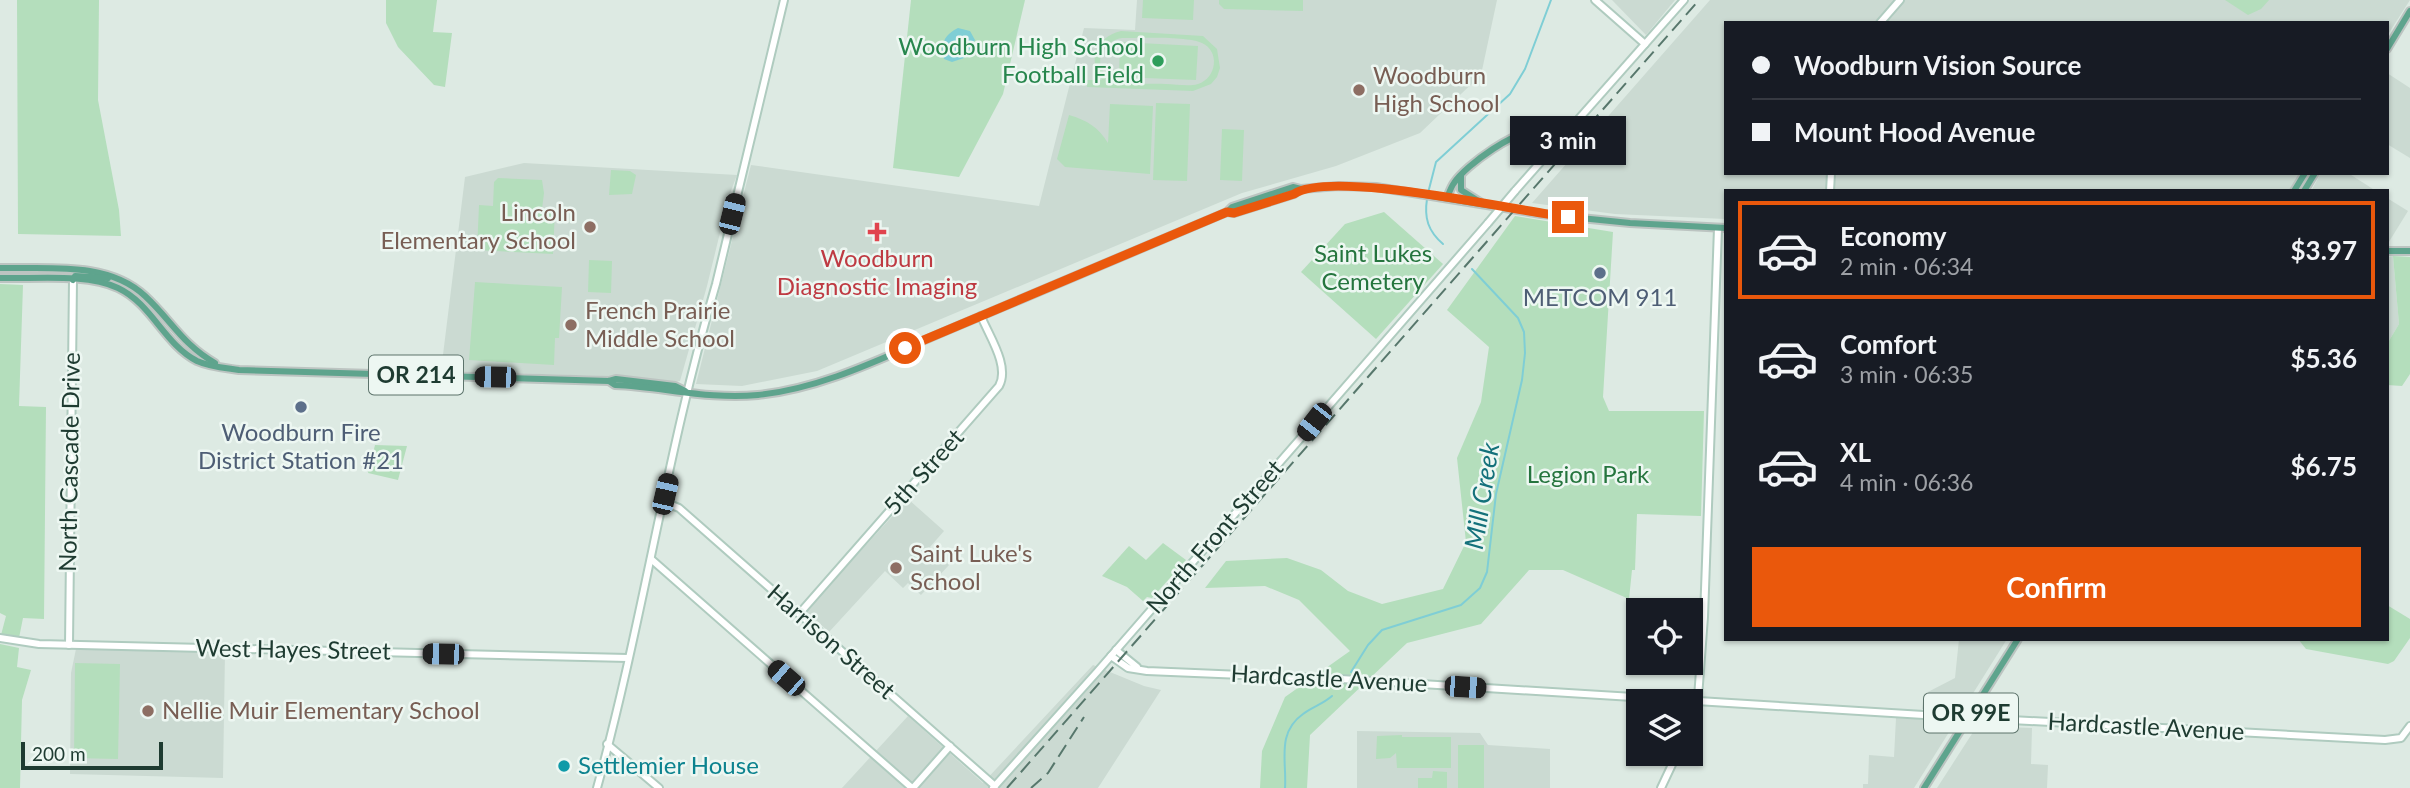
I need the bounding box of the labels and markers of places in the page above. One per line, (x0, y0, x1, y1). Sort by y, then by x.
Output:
place label: Woodburn High School Football Field (898, 31, 1144, 88)
marker: Woodburn High School Football Field (1150, 53, 1166, 69)
place label: Woodburn High School (1373, 60, 1500, 117)
marker: Woodburn High School (1351, 82, 1367, 98)
place label: Lincoln Elementary School (380, 197, 576, 254)
marker: Lincoln Elementary School (582, 219, 598, 235)
marker: Woodburn Diagnostic Imaging (867, 222, 887, 242)
place label: Woodburn Diagnostic Imaging (777, 243, 977, 300)
marker: METCOM 911 (1592, 265, 1608, 281)
place label: METCOM 911 (1523, 282, 1677, 311)
place label: French Prairie Middle School (585, 295, 735, 352)
marker: French Prairie Middle School (563, 317, 579, 333)
marker: Woodburn Fire District Station #21 (293, 399, 309, 415)
place label: Woodburn Fire District Station #21 (198, 417, 404, 474)
place label: Saint Luke's School (910, 538, 1032, 595)
marker: Saint Luke's School (888, 560, 904, 576)
place label: Nellie Muir Elementary School (162, 695, 480, 724)
marker: Nellie Muir Elementary School (140, 703, 156, 719)
place label: Settlemier House (578, 750, 759, 779)
marker: Settlemier House (556, 758, 572, 774)

